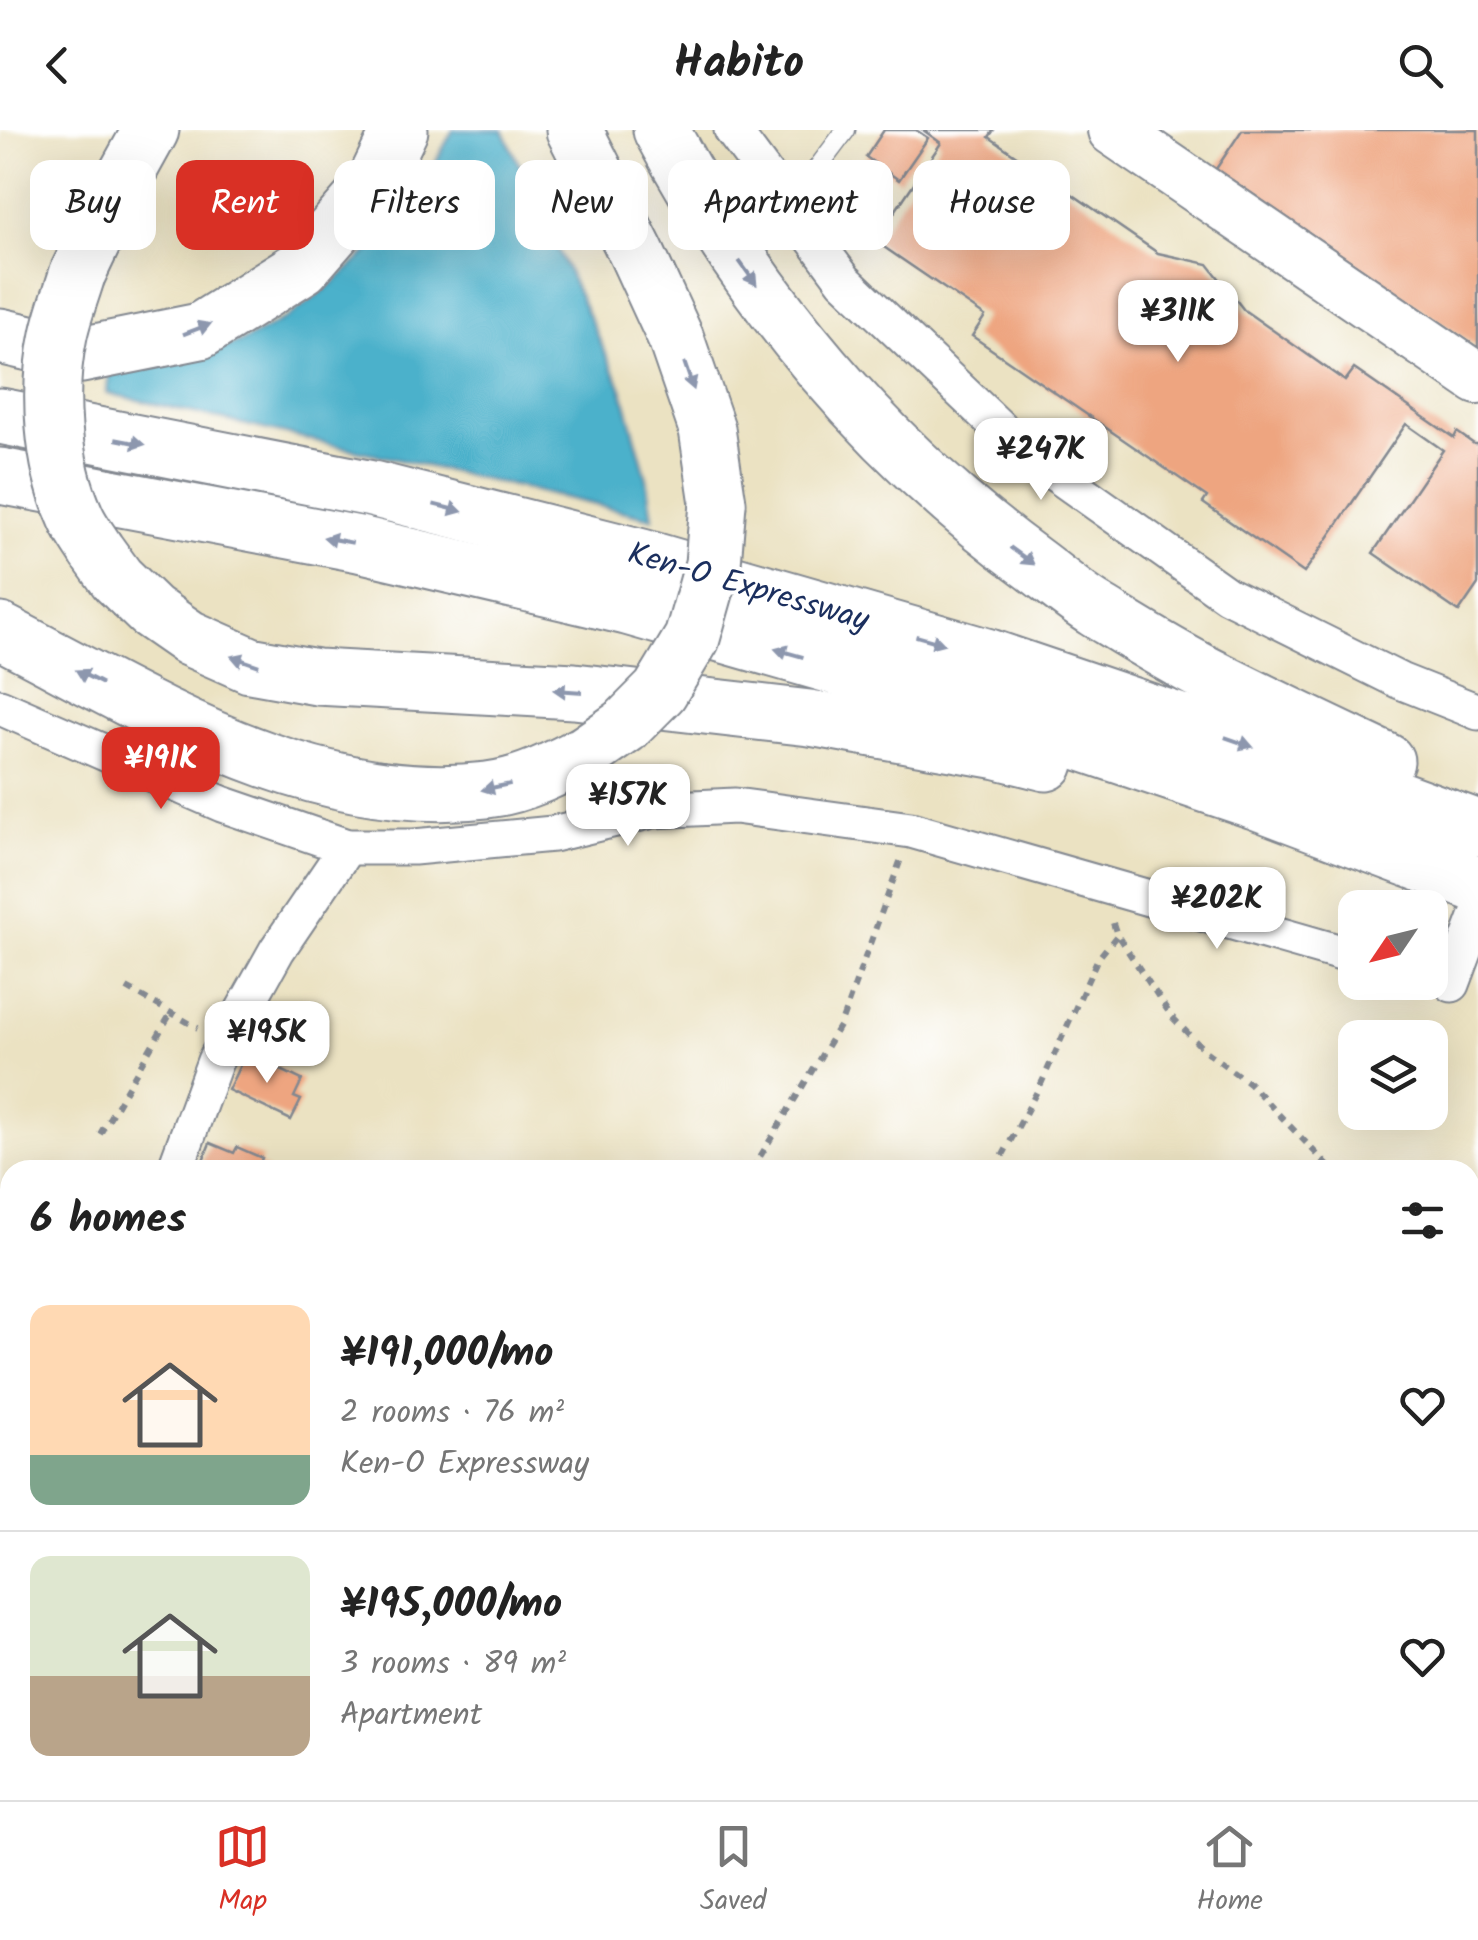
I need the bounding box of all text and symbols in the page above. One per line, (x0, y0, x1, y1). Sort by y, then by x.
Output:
text: Habito (674, 29, 804, 101)
icon: back (30, 38, 85, 93)
icon: search (1393, 38, 1448, 93)
chip: Buy (30, 160, 156, 250)
chip: Rent (176, 160, 314, 250)
chip: Filters (334, 160, 495, 250)
chip: New (515, 160, 648, 250)
chip: Apartment (668, 160, 893, 250)
chip: House (913, 160, 1070, 250)
one-way arrow (738, 260, 758, 286)
pin: ¥311K (1108, 280, 1248, 365)
text: ¥311K (1140, 287, 1216, 338)
one-way arrow (182, 320, 212, 336)
one-way arrow (682, 362, 697, 392)
pin: ¥247K (971, 418, 1111, 503)
text: ¥247K (996, 425, 1086, 476)
one-way arrow (115, 434, 146, 450)
one-way arrow (433, 501, 464, 516)
street label: Ken-O Expressway (621, 529, 876, 647)
one-way arrow (322, 532, 353, 548)
one-way arrow (1008, 545, 1035, 565)
one-way arrow (915, 633, 946, 648)
one-way arrow (773, 645, 803, 660)
one-way arrow (230, 653, 260, 668)
one-way arrow (75, 669, 104, 686)
one-way arrow (551, 683, 583, 699)
pin: ¥191K (91, 727, 231, 812)
text: ¥191K (124, 734, 198, 785)
one-way arrow (1224, 735, 1254, 750)
pin: ¥157K (558, 764, 698, 849)
text: ¥157K (588, 771, 668, 822)
one-way arrow (480, 780, 511, 796)
pin: ¥202K (1147, 867, 1287, 952)
text: ¥202K (1171, 874, 1263, 925)
north arrow (1338, 890, 1448, 1000)
map controls (1338, 890, 1448, 1130)
pin: ¥195K (197, 1001, 337, 1086)
text: ¥195K (227, 1008, 308, 1059)
button: layers (1338, 1020, 1448, 1130)
text: 6 homes (30, 1187, 186, 1254)
icon: filters (1395, 1193, 1450, 1248)
text: ¥191,000/mo (340, 1321, 554, 1388)
icon: home (110, 1345, 230, 1465)
icon: heart (1395, 1378, 1450, 1433)
text: 2 rooms · 76 m² (340, 1388, 564, 1439)
text: Ken-O Expressway (340, 1439, 589, 1490)
text: ¥195,000/mo (340, 1572, 562, 1639)
icon: home (110, 1596, 230, 1716)
icon: heart (1395, 1629, 1450, 1684)
text: 3 rooms · 89 m² (340, 1639, 566, 1690)
text: Apartment (340, 1690, 482, 1741)
tab: Map (215, 1819, 270, 1924)
tab: Saved (700, 1819, 767, 1924)
tab: Home (1197, 1819, 1263, 1924)

